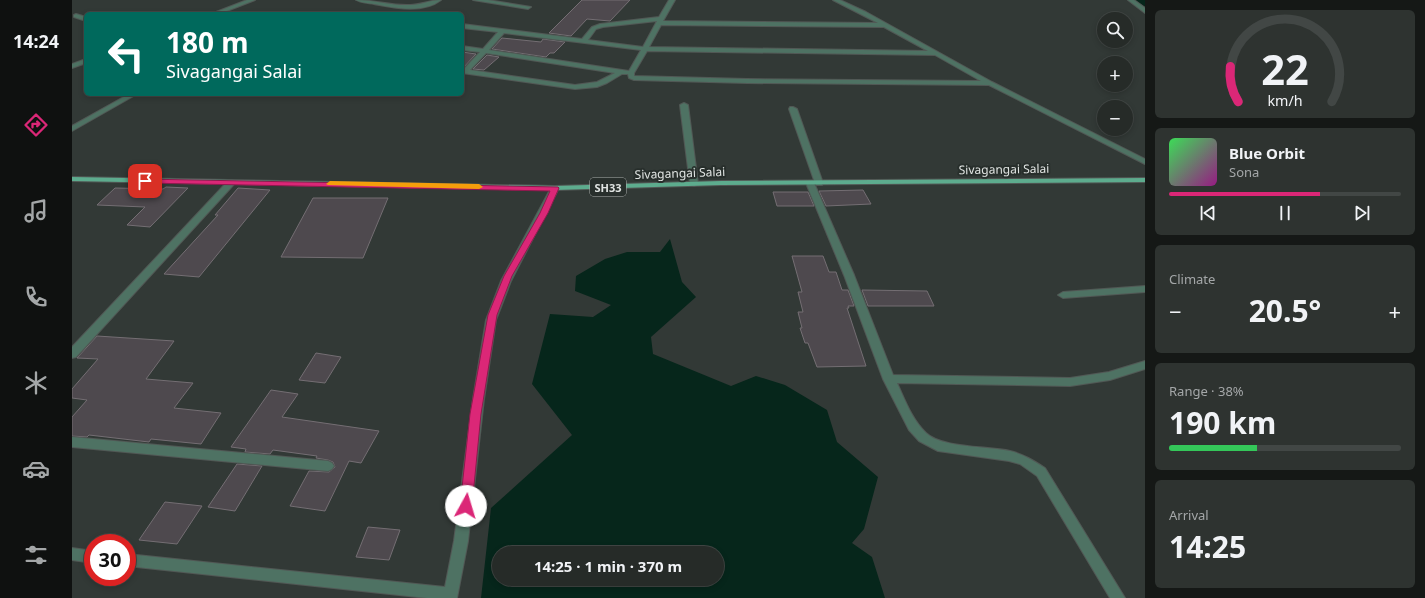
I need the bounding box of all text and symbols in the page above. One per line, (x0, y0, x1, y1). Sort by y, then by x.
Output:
map controls (1097, 12, 1133, 136)
button: search (1097, 12, 1133, 48)
text: 180 m (166, 23, 249, 61)
icon: left (100, 28, 152, 80)
text: 14:24 (13, 29, 59, 53)
text: 22 (1261, 41, 1309, 97)
button: + (1097, 56, 1133, 92)
text: Sivagangai Salai (166, 59, 302, 83)
text: km/h (1267, 90, 1303, 109)
button: − (1097, 100, 1133, 136)
icon: directions (22, 111, 50, 139)
text: Blue Orbit (1229, 143, 1305, 163)
street label: Sivagangai Salai (959, 160, 1049, 178)
street label: Sivagangai Salai (634, 163, 726, 183)
text: Sona (1229, 163, 1259, 181)
pin (128, 164, 162, 198)
icon: arrive (134, 170, 156, 192)
road number: SH33 (590, 178, 626, 196)
icon: music (22, 197, 50, 225)
icon: previous (1197, 202, 1219, 224)
icon: pause (1274, 202, 1296, 224)
icon: next (1351, 202, 1373, 224)
text: Climate (1169, 270, 1215, 288)
icon: phone (22, 283, 50, 311)
text: 20.5° (1249, 290, 1321, 331)
text: − (1169, 296, 1182, 326)
text: + (1388, 296, 1401, 326)
icon: climate (22, 369, 50, 397)
text: Range · 38% (1169, 382, 1244, 400)
text: 190 km (1169, 402, 1276, 443)
icon: car (22, 455, 50, 483)
position arrow (445, 485, 487, 527)
text: Arrival (1169, 506, 1209, 524)
text: 14:25 (1169, 526, 1246, 567)
speed limit sign: 30 (84, 534, 136, 586)
icon: filters (22, 541, 50, 569)
text: 14:25 · 1 min · 370 m (534, 556, 682, 576)

